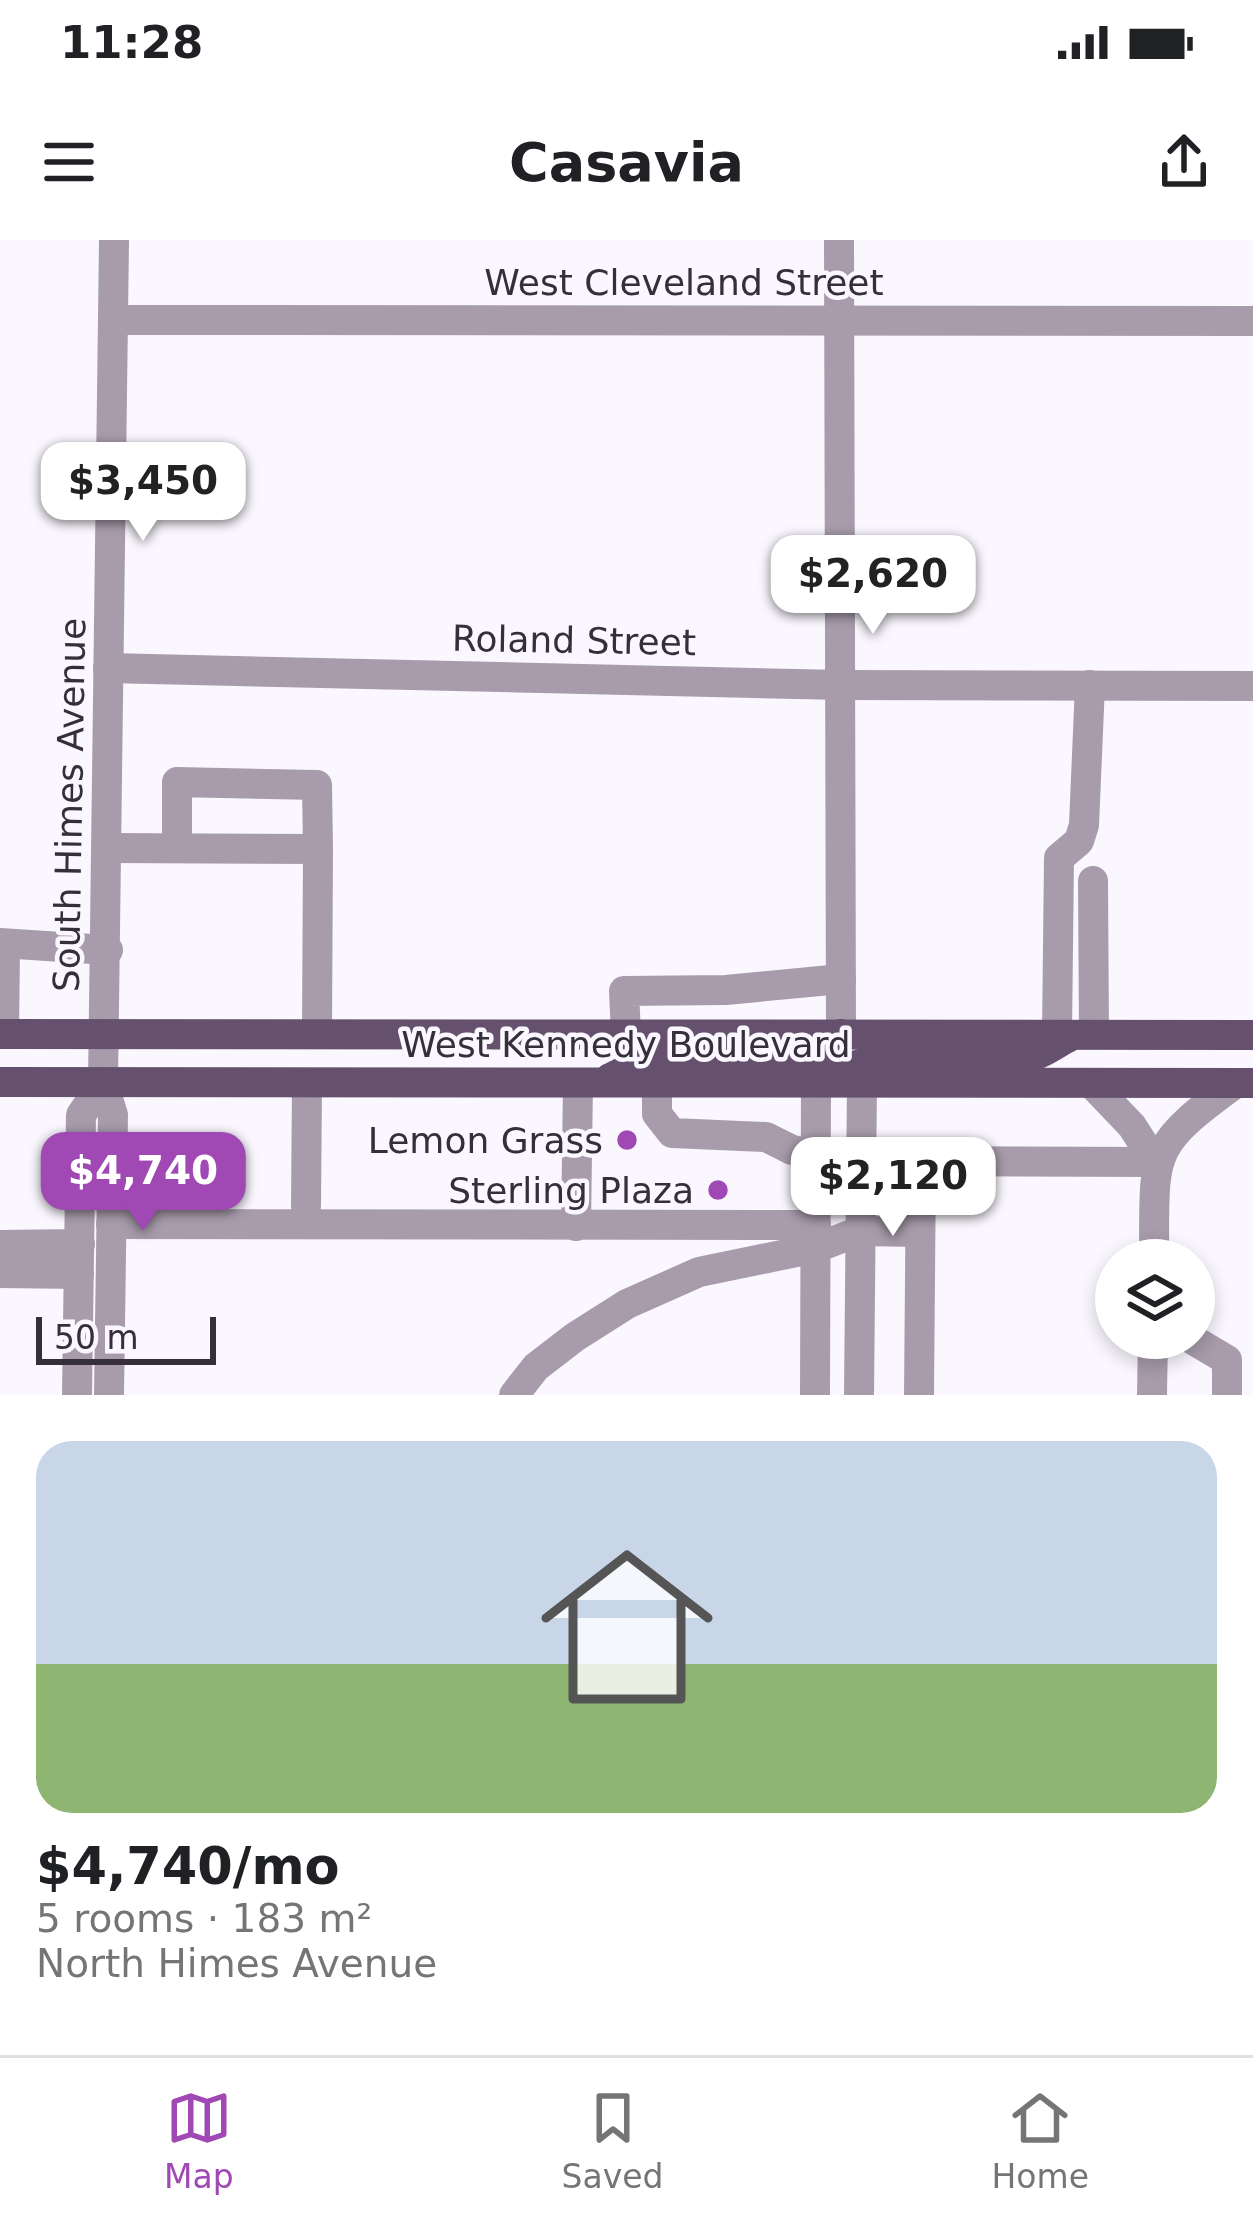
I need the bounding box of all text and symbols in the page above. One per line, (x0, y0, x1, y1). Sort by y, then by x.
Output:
text: 11:28 (60, 16, 203, 69)
icon: menu (36, 129, 102, 195)
icon: share (1151, 129, 1217, 195)
text: Casavia (509, 131, 744, 194)
street label: West Cleveland Street (484, 262, 884, 303)
pin: $3,450 (45, 442, 241, 544)
text: $3,450 (68, 458, 218, 503)
pin: $2,620 (775, 535, 971, 637)
text: $2,620 (798, 551, 948, 596)
street label: South Himes Avenue (46, 618, 93, 992)
street label: Roland Street (452, 618, 696, 663)
street label: West Kennedy Boulevard (401, 1024, 851, 1065)
place label: Lemon Grass (368, 1120, 603, 1161)
marker: Lemon Grass (614, 1127, 640, 1153)
pin: $4,740 (45, 1132, 241, 1234)
pin: $2,120 (795, 1137, 991, 1239)
text: $4,740 (68, 1148, 218, 1193)
text: $2,120 (818, 1153, 968, 1198)
place label: Sterling Plaza (448, 1170, 694, 1211)
marker: Sterling Plaza (705, 1177, 731, 1203)
map controls (1095, 1239, 1215, 1359)
button: layers (1095, 1239, 1215, 1359)
scale bar (36, 1311, 216, 1364)
text: 50 m (54, 1318, 139, 1357)
icon: home (519, 1519, 735, 1735)
text: $4,740/mo (36, 1837, 340, 1896)
text: 5 rooms · 183 m² (36, 1896, 372, 1941)
text: North Himes Avenue (36, 1941, 437, 1986)
tab: Map (164, 2085, 234, 2196)
tab: Saved (562, 2085, 664, 2196)
tab: Home (992, 2085, 1089, 2196)

